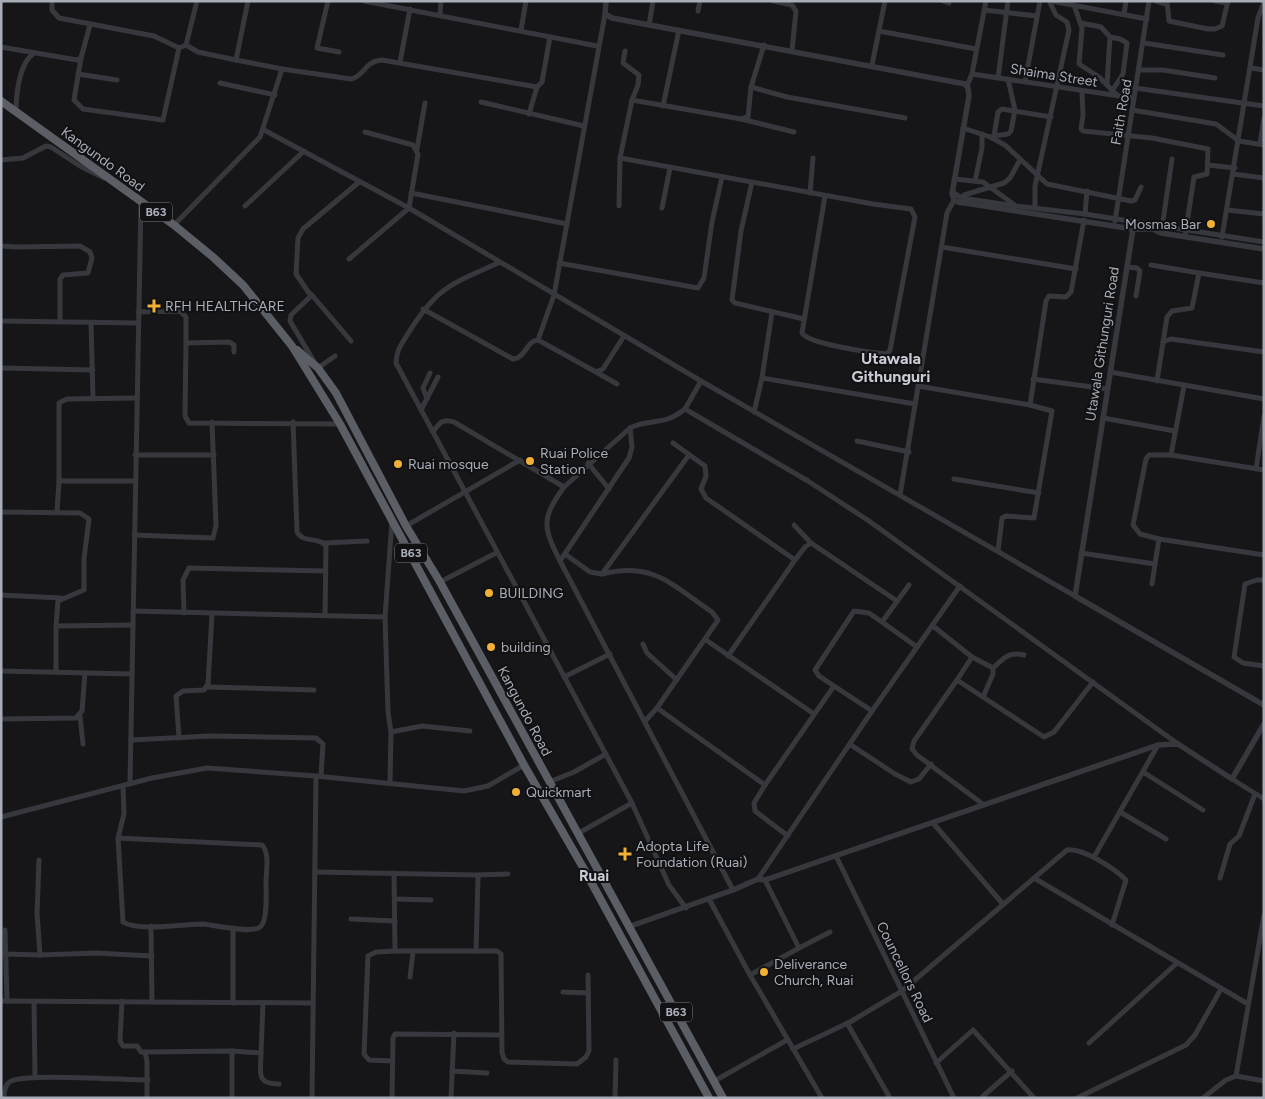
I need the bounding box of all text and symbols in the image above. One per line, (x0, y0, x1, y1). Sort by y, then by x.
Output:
street label: Shaima Street (1009, 60, 1099, 91)
street label: Faith Road (1107, 78, 1136, 146)
street label: Kangundo Road (58, 123, 148, 195)
road number: B63 (140, 202, 172, 222)
place label: Mosmas Bar (1125, 216, 1201, 233)
marker: Mosmas Bar (1205, 218, 1217, 230)
street label: Utawala Githunguri Road (1082, 266, 1123, 423)
place label: RFH HEALTHCARE (165, 298, 285, 315)
marker: RFH HEALTHCARE (147, 299, 161, 313)
district label: Utawala Githunguri (852, 349, 930, 386)
place label: Ruai Police Station (540, 445, 608, 478)
marker: Ruai Police Station (524, 455, 536, 467)
place label: Ruai mosque (408, 456, 489, 473)
marker: Ruai mosque (392, 458, 404, 470)
road number: B63 (395, 544, 427, 562)
place label: BUILDING (499, 585, 564, 602)
marker: BUILDING (483, 587, 495, 599)
place label: building (501, 639, 551, 656)
marker: building (485, 641, 497, 653)
street label: Kangundo Road (494, 663, 555, 759)
place label: Quickmart (526, 784, 591, 801)
marker: Quickmart (510, 786, 522, 798)
place label: Adopta Life Foundation (Ruai) (636, 838, 747, 871)
marker: Adopta Life Foundation (Ruai) (618, 847, 632, 861)
district label: Ruai (579, 867, 609, 885)
street label: Councellors Road (873, 919, 936, 1026)
place label: Deliverance Church, Ruai (774, 956, 853, 989)
marker: Deliverance Church, Ruai (758, 966, 770, 978)
road number: B63 (660, 1002, 692, 1022)

